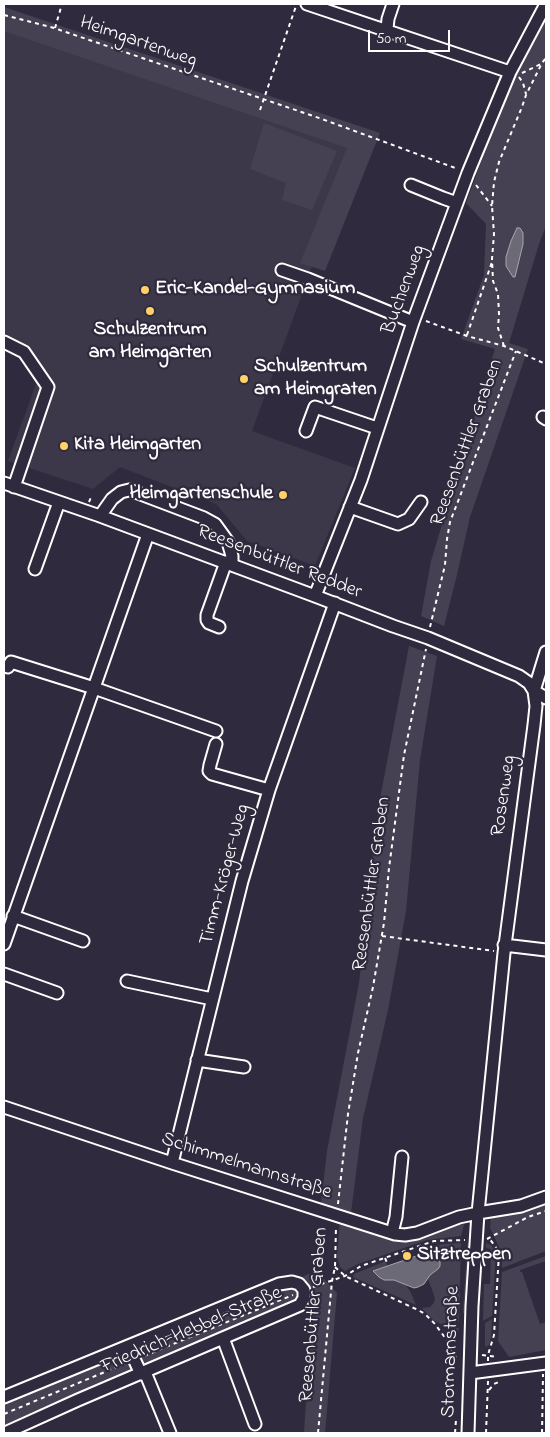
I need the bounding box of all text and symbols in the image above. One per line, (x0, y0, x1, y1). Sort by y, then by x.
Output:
street label: Heimgartenweg (76, 12, 200, 74)
scale bar (370, 20, 452, 52)
text: 50 m (376, 28, 406, 50)
street label: Buchenweg (378, 242, 432, 338)
place label: Eric-Kandel-Gymnasium (155, 278, 355, 302)
marker: Eric-Kandel-Gymnasium (139, 284, 151, 296)
marker: Schulzentrum am Heimgarten (144, 305, 156, 317)
place label: Schulzentrum am Heimgarten (89, 319, 211, 366)
place label: Schulzentrum am Heimgraten (254, 356, 377, 403)
street label: Reesenbüttler Graben (427, 356, 509, 530)
marker: Schulzentrum am Heimgraten (238, 373, 250, 385)
place label: Kita Heimgarten (74, 434, 201, 458)
marker: Kita Heimgarten (58, 440, 70, 452)
place label: Heimgartenschule (130, 483, 273, 507)
marker: Heimgartenschule (277, 489, 289, 501)
street label: Reesenbüttler Redder (193, 521, 365, 605)
street label: Rosenweg (487, 754, 523, 838)
street label: Reesenbüttler Graben (349, 795, 397, 973)
street label: Timm-Kröger-Weg (196, 802, 256, 948)
street label: Schimmelmannstraße (158, 1128, 334, 1206)
street label: Reesenbüttler Graben (295, 1226, 335, 1404)
place label: Sitztreppen (417, 1244, 511, 1268)
marker: Sitztreppen (401, 1250, 413, 1262)
street label: Friedrich-Hebbel-Straße (98, 1282, 286, 1380)
street label: Stormarnstraße (438, 1286, 466, 1418)

